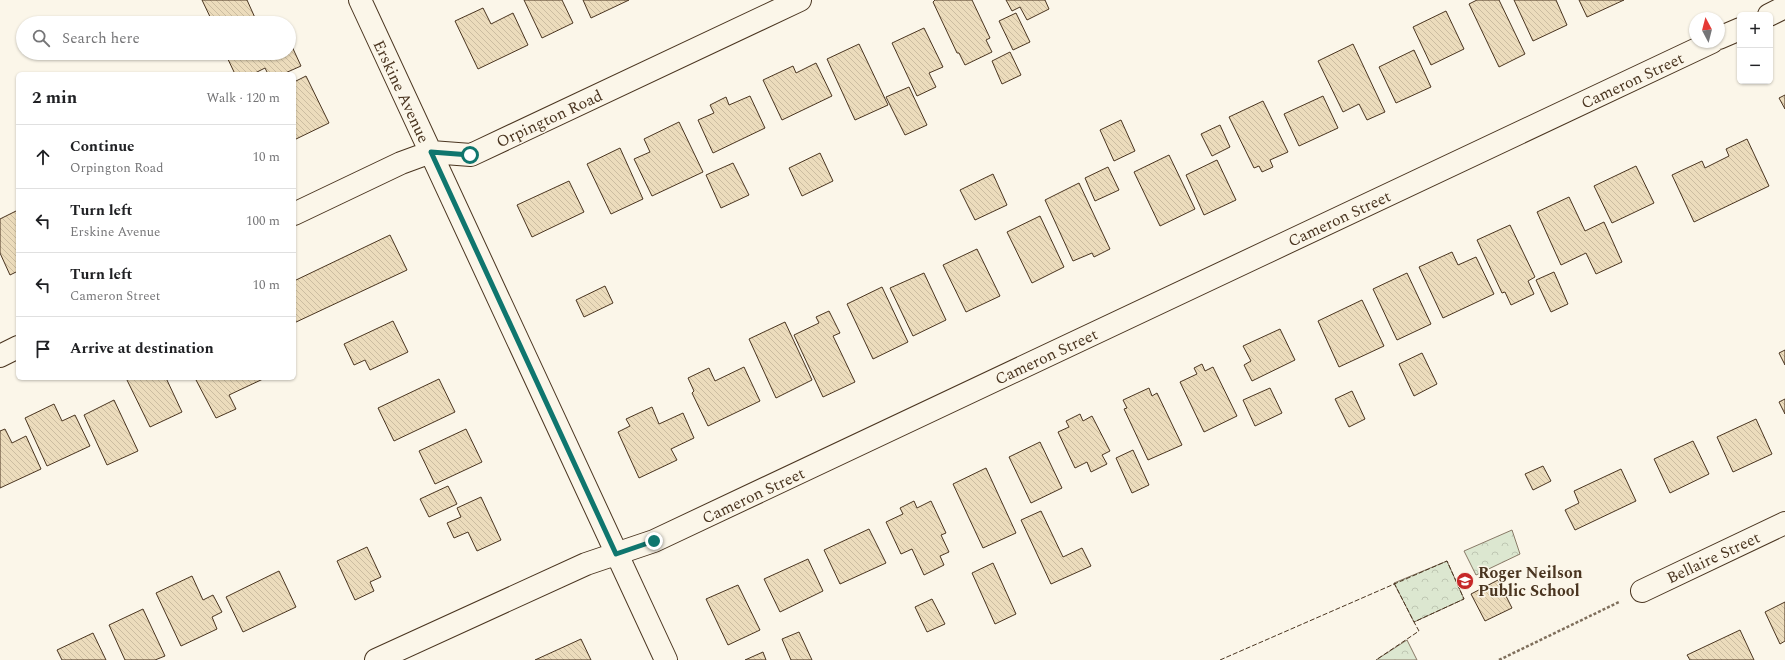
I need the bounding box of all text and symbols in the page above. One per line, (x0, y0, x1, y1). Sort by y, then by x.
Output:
north arrow (1689, 12, 1725, 48)
map controls (1737, 12, 1773, 84)
button: + (1737, 12, 1773, 48)
search box (16, 16, 296, 60)
icon: search (30, 27, 52, 49)
text: Search here (62, 27, 140, 50)
street label: Erskine Avenue (367, 36, 435, 147)
street label: Cameron Street (1577, 46, 1688, 115)
button: − (1737, 48, 1773, 84)
street label: Orpington Road (492, 84, 607, 154)
text: 2 min (32, 85, 77, 111)
text: Walk · 120 m (206, 88, 280, 108)
text: Continue (70, 135, 135, 158)
icon: ahead (32, 146, 54, 168)
route start (461, 146, 479, 164)
text: 10 m (253, 147, 280, 167)
text: Orpington Road (70, 158, 163, 178)
street label: Cameron Street (1284, 184, 1395, 253)
text: Turn left (70, 199, 132, 222)
icon: left (32, 210, 54, 232)
text: 100 m (246, 211, 280, 231)
text: Erskine Avenue (70, 222, 160, 242)
text: Turn left (70, 263, 132, 286)
icon: left (32, 274, 54, 296)
text: 10 m (253, 275, 280, 295)
text: Cameron Street (70, 286, 160, 306)
street label: Cameron Street (991, 322, 1102, 391)
text: Arrive at destination (70, 337, 214, 360)
icon: arrive (32, 338, 54, 360)
street label: Cameron Street (698, 461, 809, 530)
street label: Bellaire Street (1663, 526, 1764, 590)
route end (645, 532, 663, 550)
place label: Roger Neilson Public School (1478, 561, 1583, 603)
school or university icon: Roger Neilson Public School (1455, 571, 1475, 591)

